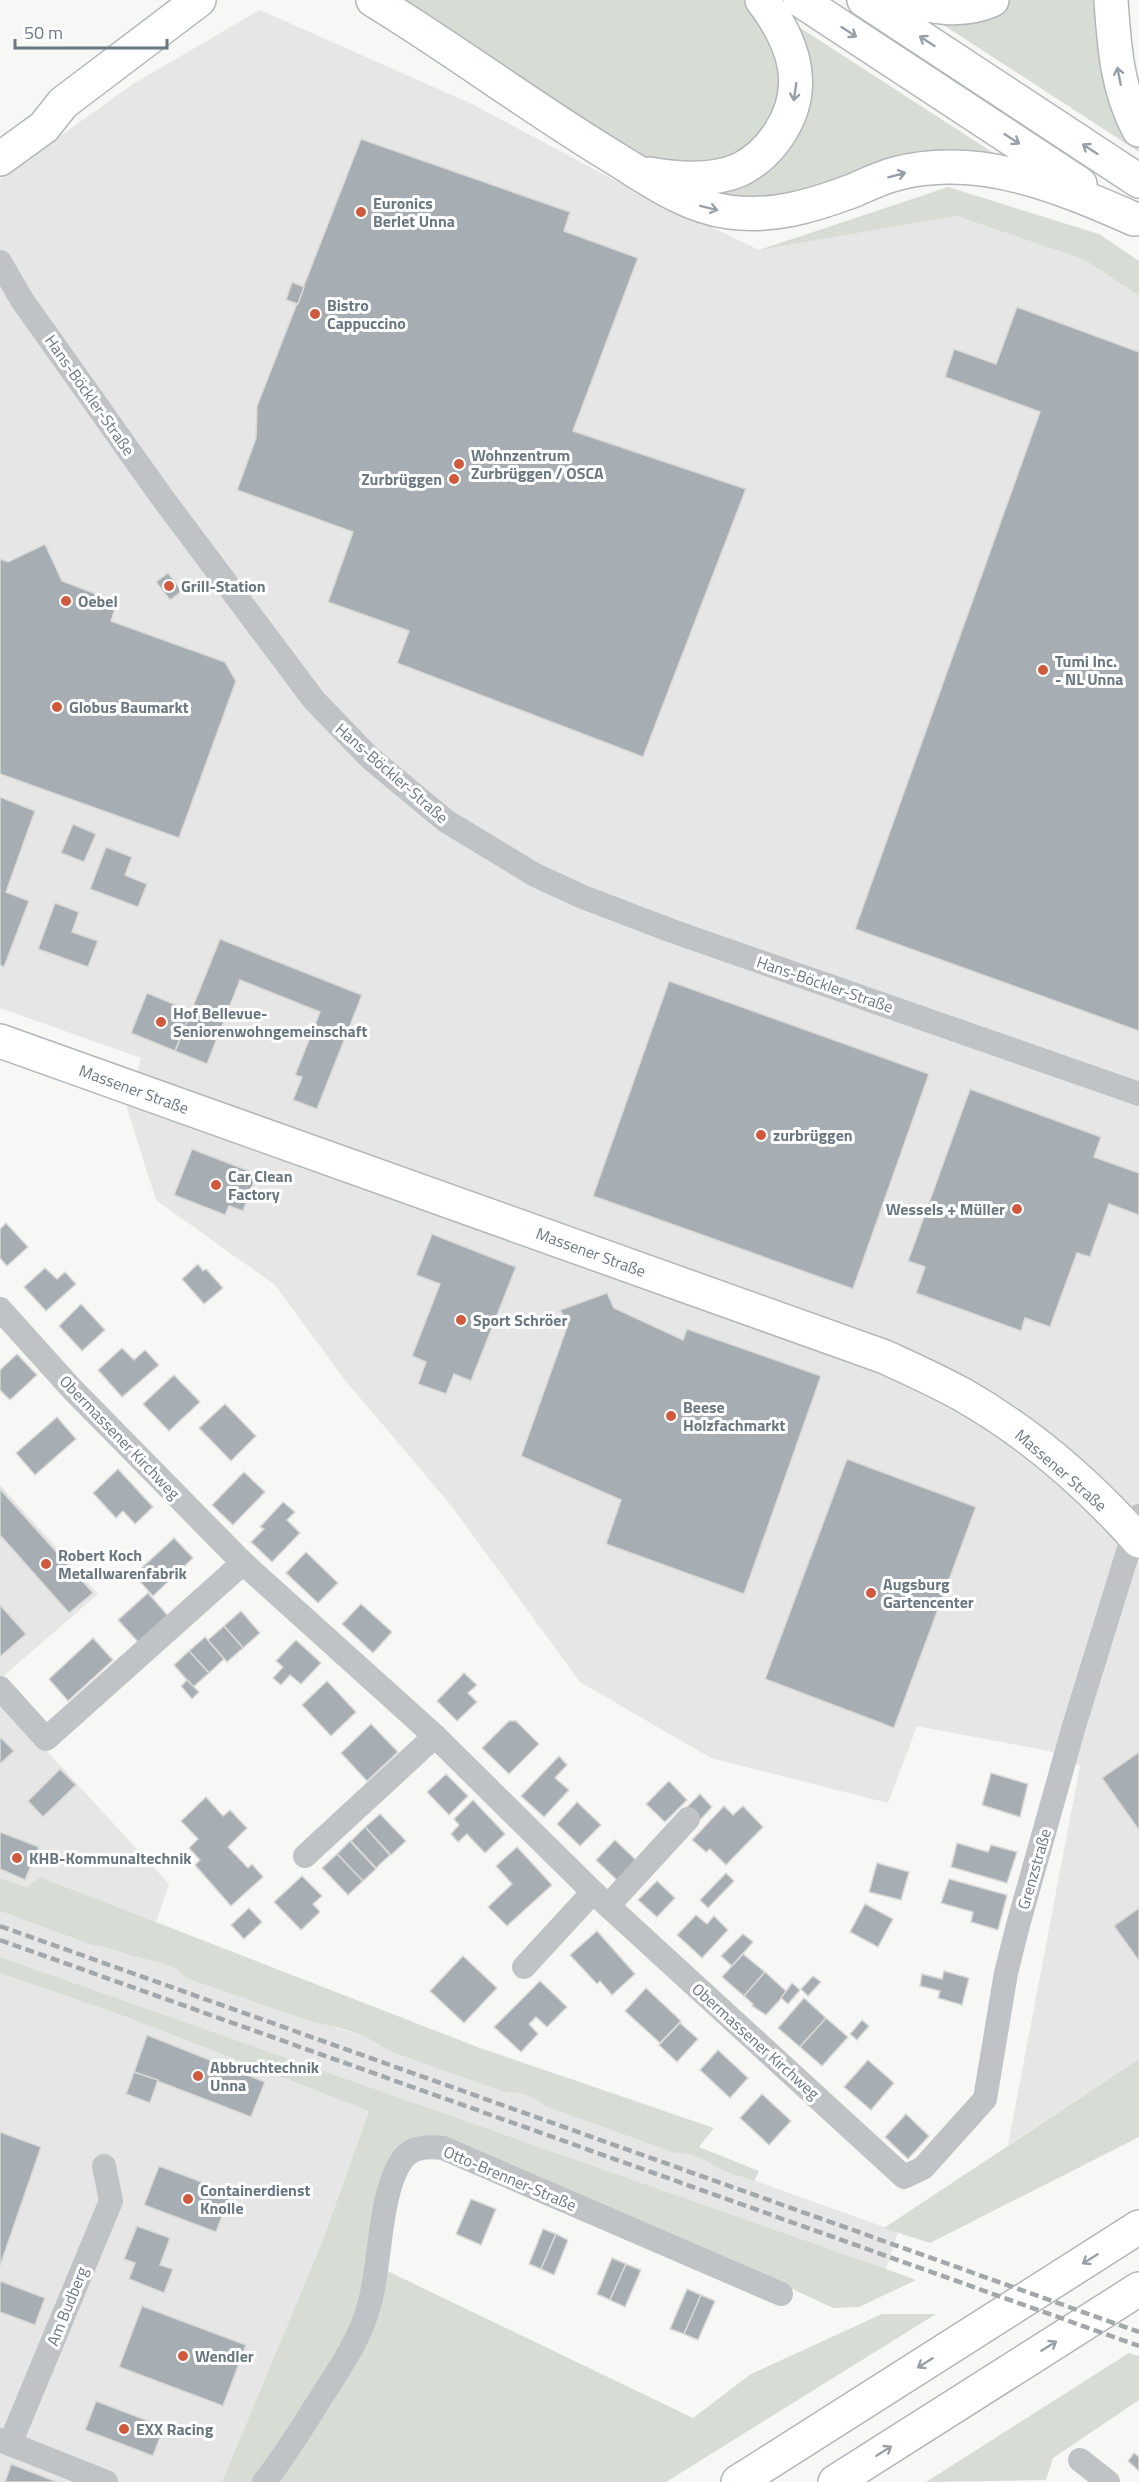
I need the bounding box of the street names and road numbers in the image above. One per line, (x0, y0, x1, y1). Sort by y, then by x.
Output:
street label: Hans-Böckler-Straße (39, 330, 141, 460)
street label: Hans-Böckler-Straße (330, 717, 454, 829)
street label: Hans-Böckler-Straße (754, 949, 896, 1019)
street label: Massener Straße (76, 1058, 192, 1120)
street label: Massener Straße (533, 1221, 649, 1283)
street label: Obermassener Kirchweg (54, 1369, 186, 1505)
street label: Massener Straße (1010, 1423, 1112, 1517)
street label: Grenzstraße (1011, 1826, 1057, 1912)
street label: Obermassener Kirchweg (687, 1977, 825, 2105)
street label: Otto-Brenner-Straße (440, 2139, 580, 2217)
street label: Am Budberg (40, 2263, 94, 2349)

